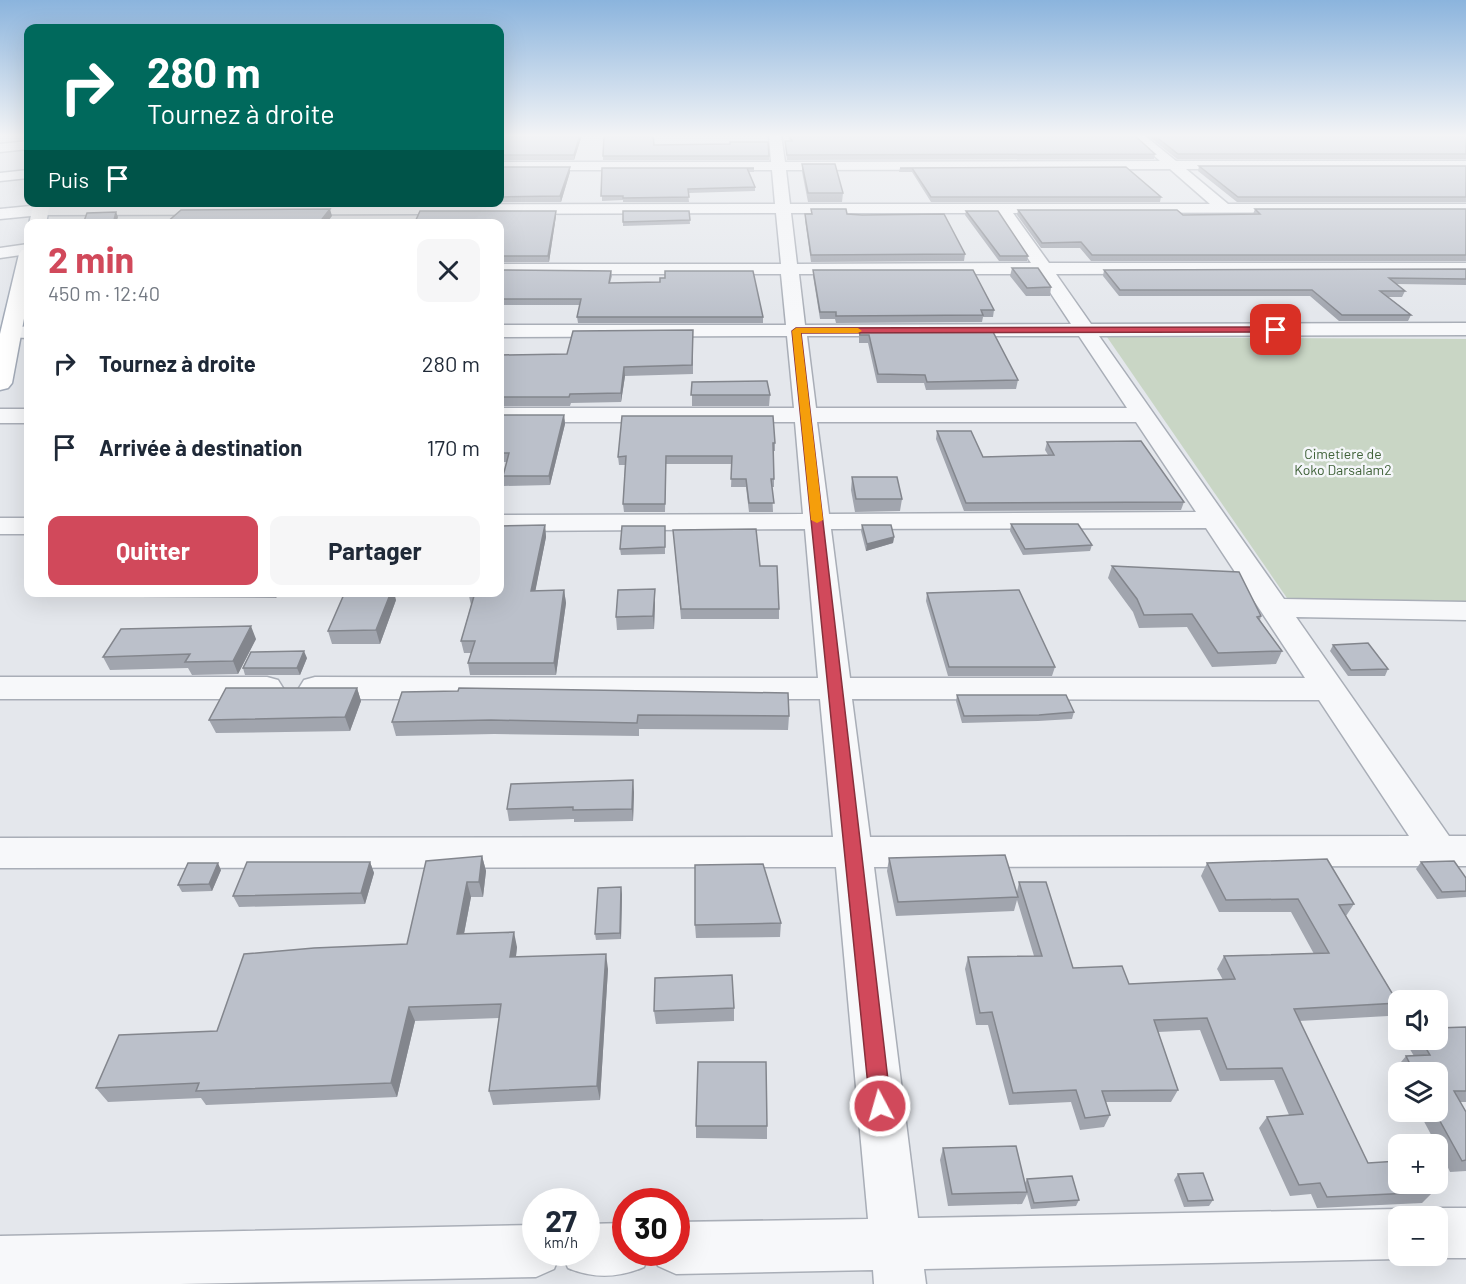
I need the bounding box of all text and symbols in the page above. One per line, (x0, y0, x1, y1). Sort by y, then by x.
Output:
text: 280 m (147, 46, 261, 96)
icon: right (48, 48, 126, 126)
text: Tournez à droite (147, 97, 335, 129)
icon: arrive (101, 162, 134, 195)
text: Puis (48, 166, 89, 192)
text: 2 min (48, 237, 134, 280)
button: close (417, 239, 480, 302)
text: 450 m · 12:40 (48, 281, 160, 305)
pin (1250, 304, 1301, 355)
icon: arrive (1259, 313, 1292, 346)
icon: right (48, 347, 81, 380)
text: Tournez à droite (99, 350, 256, 376)
text: 280 m (422, 350, 480, 376)
icon: arrive (48, 431, 81, 464)
text: Arrivée à destination (99, 434, 302, 460)
text: 170 m (427, 434, 480, 460)
park label: Cimetiere de Koko Darsalam2 (1294, 445, 1392, 478)
button: Quitter (48, 516, 258, 585)
button: Partager (270, 516, 480, 585)
map controls (1388, 990, 1448, 1266)
button: sound (1388, 990, 1448, 1050)
button: layers (1388, 1062, 1448, 1122)
position arrow (848, 1074, 912, 1138)
button: + (1388, 1134, 1448, 1194)
speed limit sign: 30 (612, 1188, 690, 1266)
text: 27 (545, 1202, 577, 1238)
button: − (1388, 1206, 1448, 1266)
text: km/h (544, 1233, 578, 1251)

